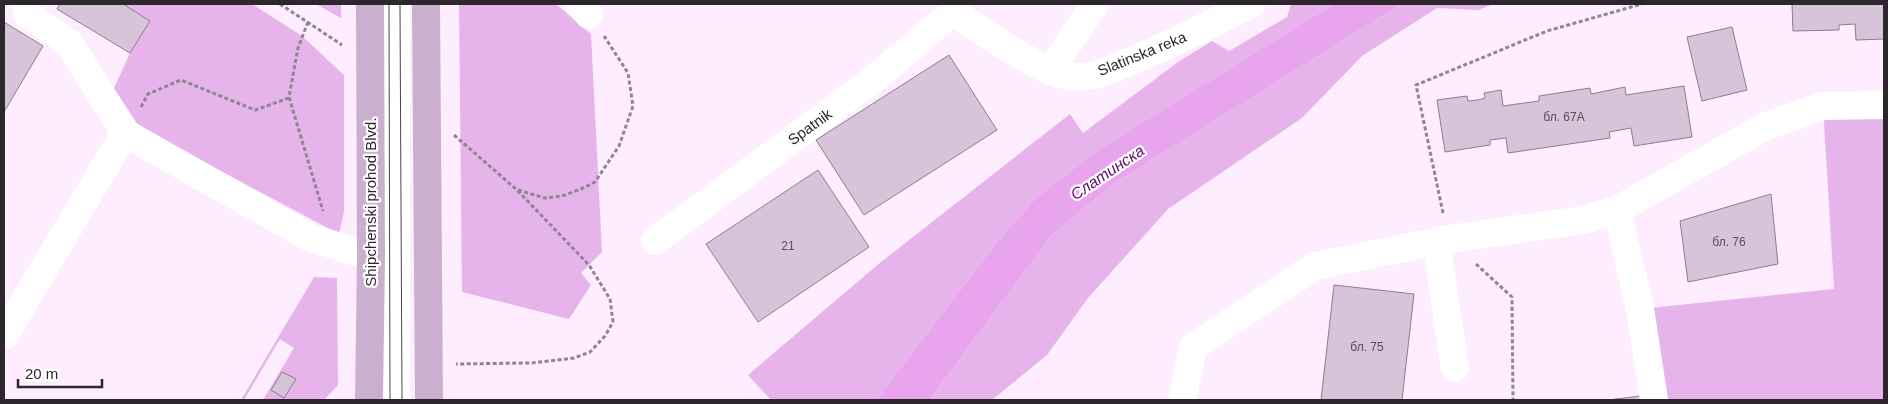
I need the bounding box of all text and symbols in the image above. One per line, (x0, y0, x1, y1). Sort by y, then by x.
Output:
street label: Slatinska reka (1095, 28, 1189, 79)
street label: Spatnik (784, 105, 835, 148)
house number: бл. 67А (1543, 110, 1585, 124)
street label: Shipchenski prohod Blvd. (362, 117, 379, 287)
water label: Слатинска (1067, 142, 1147, 203)
house number: бл. 76 (1712, 235, 1746, 249)
house number: 21 (781, 239, 795, 253)
house number: бл. 75 (1350, 340, 1384, 354)
scale bar (18, 356, 101, 388)
text: 20 m (25, 365, 58, 382)

